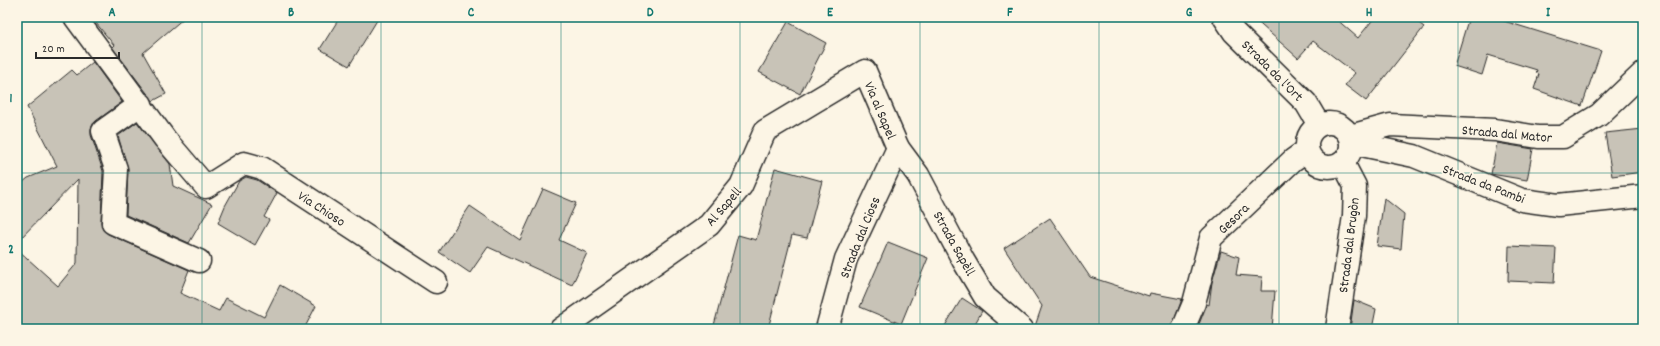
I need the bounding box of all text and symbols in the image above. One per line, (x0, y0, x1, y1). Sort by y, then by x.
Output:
text: A (108, 4, 116, 23)
text: B (288, 4, 294, 23)
text: C (468, 4, 475, 23)
text: D (647, 4, 654, 23)
text: E (827, 4, 834, 23)
text: F (1007, 4, 1013, 23)
text: G (1186, 4, 1193, 23)
text: H (1366, 4, 1373, 23)
text: I (1546, 4, 1551, 23)
scale bar (36, 34, 119, 60)
street label: Strada da l'Ort (1236, 36, 1307, 107)
text: 20 m (42, 41, 65, 58)
street label: Via al Sapel (858, 79, 901, 143)
text: 1 (10, 90, 13, 109)
street label: Strada dal Mator (1461, 121, 1554, 149)
street label: Strada da Pambi (1439, 160, 1528, 210)
street label: Al Sapell (702, 183, 748, 231)
street label: Via Chioso (293, 187, 349, 233)
street label: Strada dal Cioss (835, 194, 886, 282)
street label: Strada dal Brugòn (1334, 196, 1366, 294)
street label: Gesora (1214, 199, 1255, 240)
street label: Strada Sapèll (927, 208, 980, 281)
text: 2 (8, 241, 14, 260)

